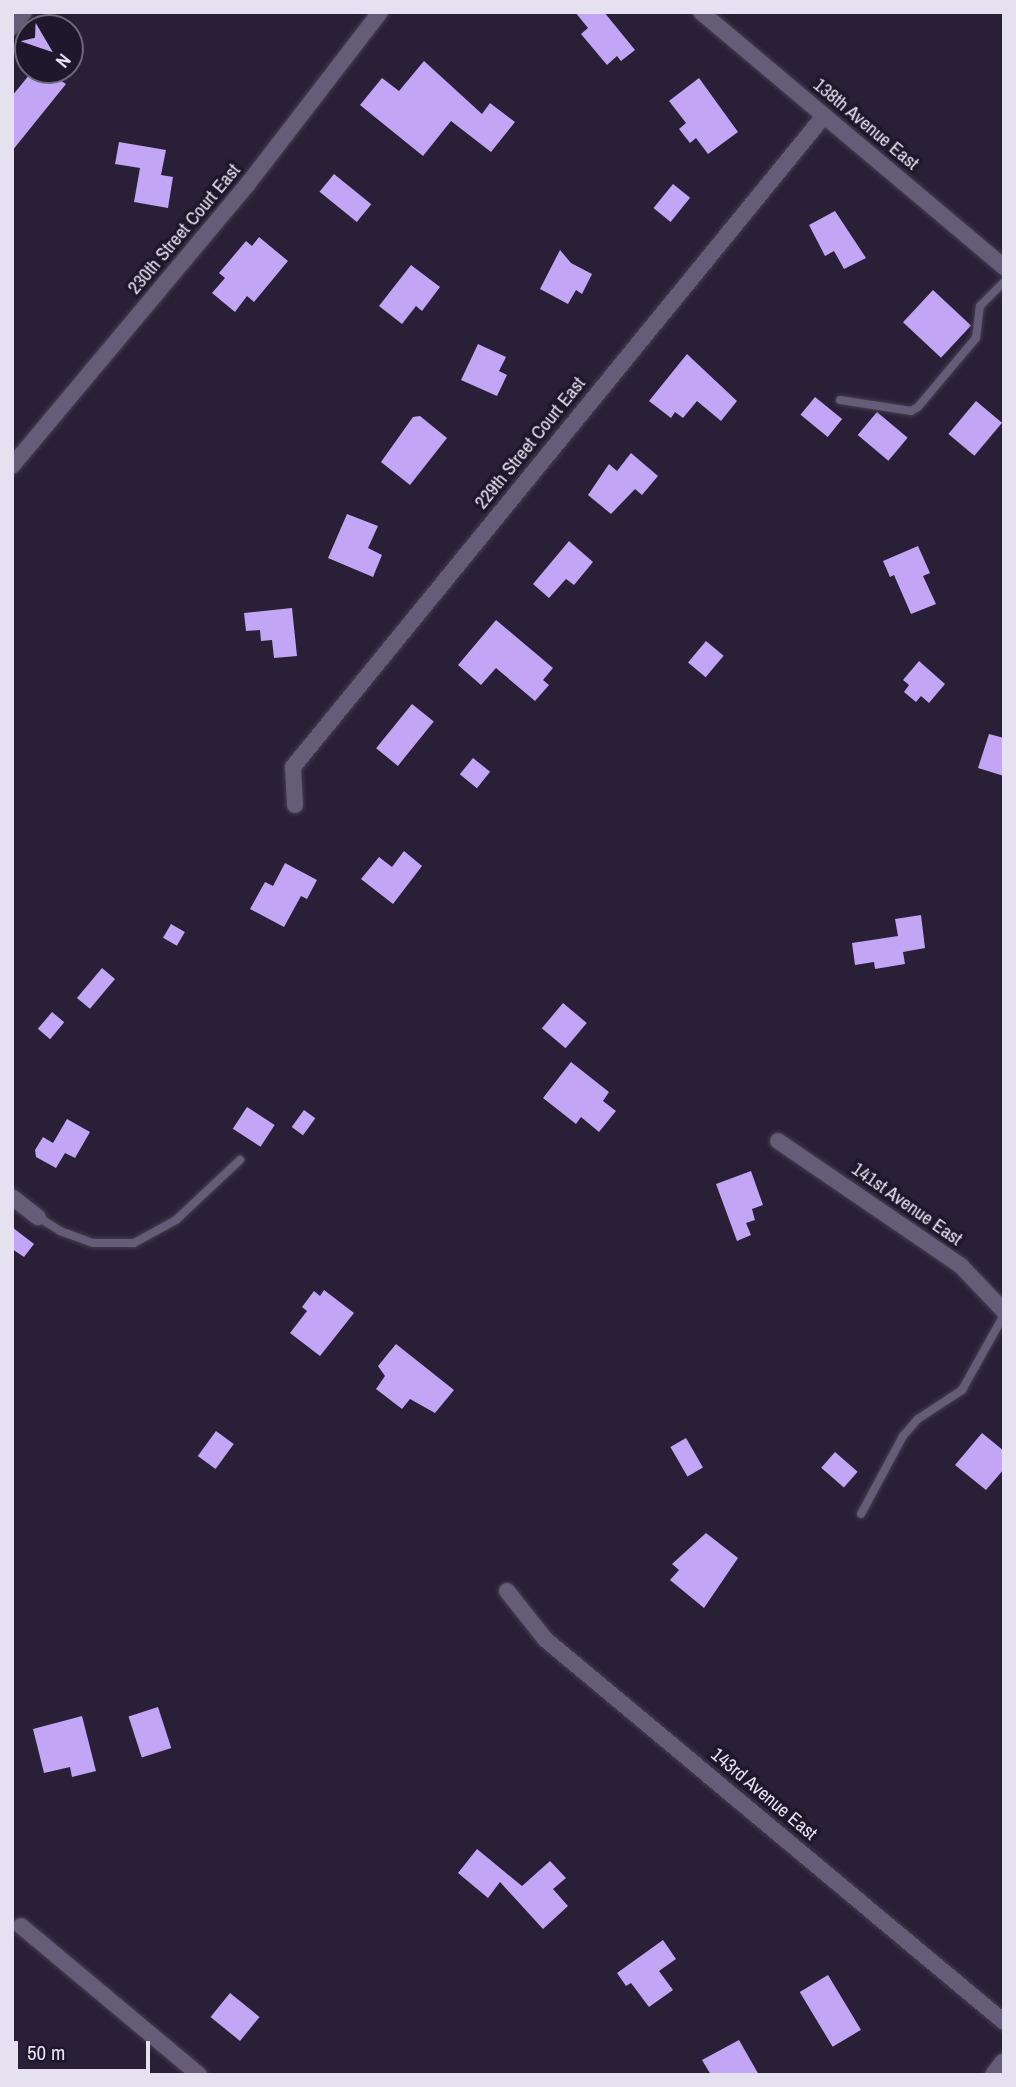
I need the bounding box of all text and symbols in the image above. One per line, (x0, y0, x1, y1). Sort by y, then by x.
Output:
north arrow (14, 14, 84, 84)
text: N (50, 48, 77, 74)
street label: 138th Avenue East (808, 73, 924, 175)
street label: 230th Street Court East (123, 159, 245, 299)
street label: 229th Street Court East (470, 373, 590, 513)
street label: 141st Avenue East (847, 1157, 967, 1251)
street label: 143rd Avenue East (706, 1743, 822, 1845)
scale bar (18, 2028, 154, 2072)
text: 50 m (27, 2038, 65, 2067)

